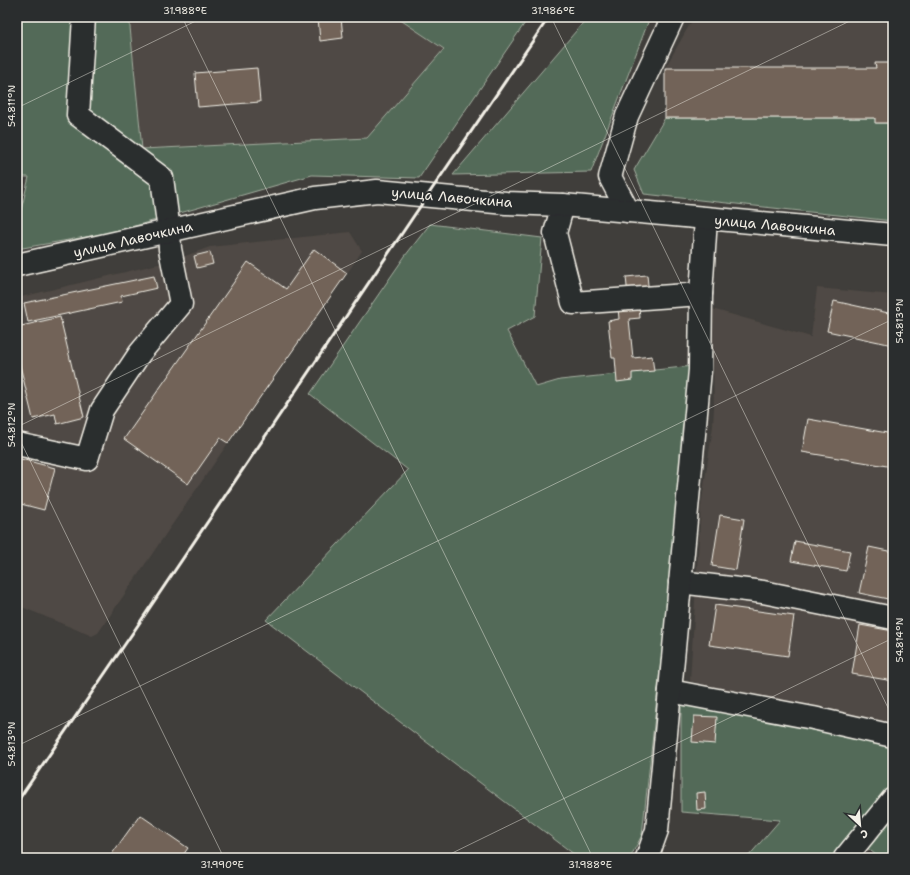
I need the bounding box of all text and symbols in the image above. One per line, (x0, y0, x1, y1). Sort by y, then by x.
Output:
text: 31.988°E (163, 4, 207, 17)
text: 31.986°E (531, 4, 575, 17)
text: 54.811°N (5, 85, 18, 127)
street label: улица Лавочкина (391, 183, 514, 211)
street label: улица Лавочкина (714, 211, 837, 239)
street label: улица Лавочкина (72, 216, 195, 261)
text: 54.813°N (893, 299, 906, 343)
text: 54.812°N (5, 403, 18, 447)
text: 54.814°N (893, 618, 906, 662)
text: 54.813°N (5, 722, 18, 766)
north arrow (840, 805, 880, 845)
text: С (858, 825, 870, 842)
text: 31.990°E (200, 858, 244, 871)
text: 31.988°E (568, 858, 612, 871)

